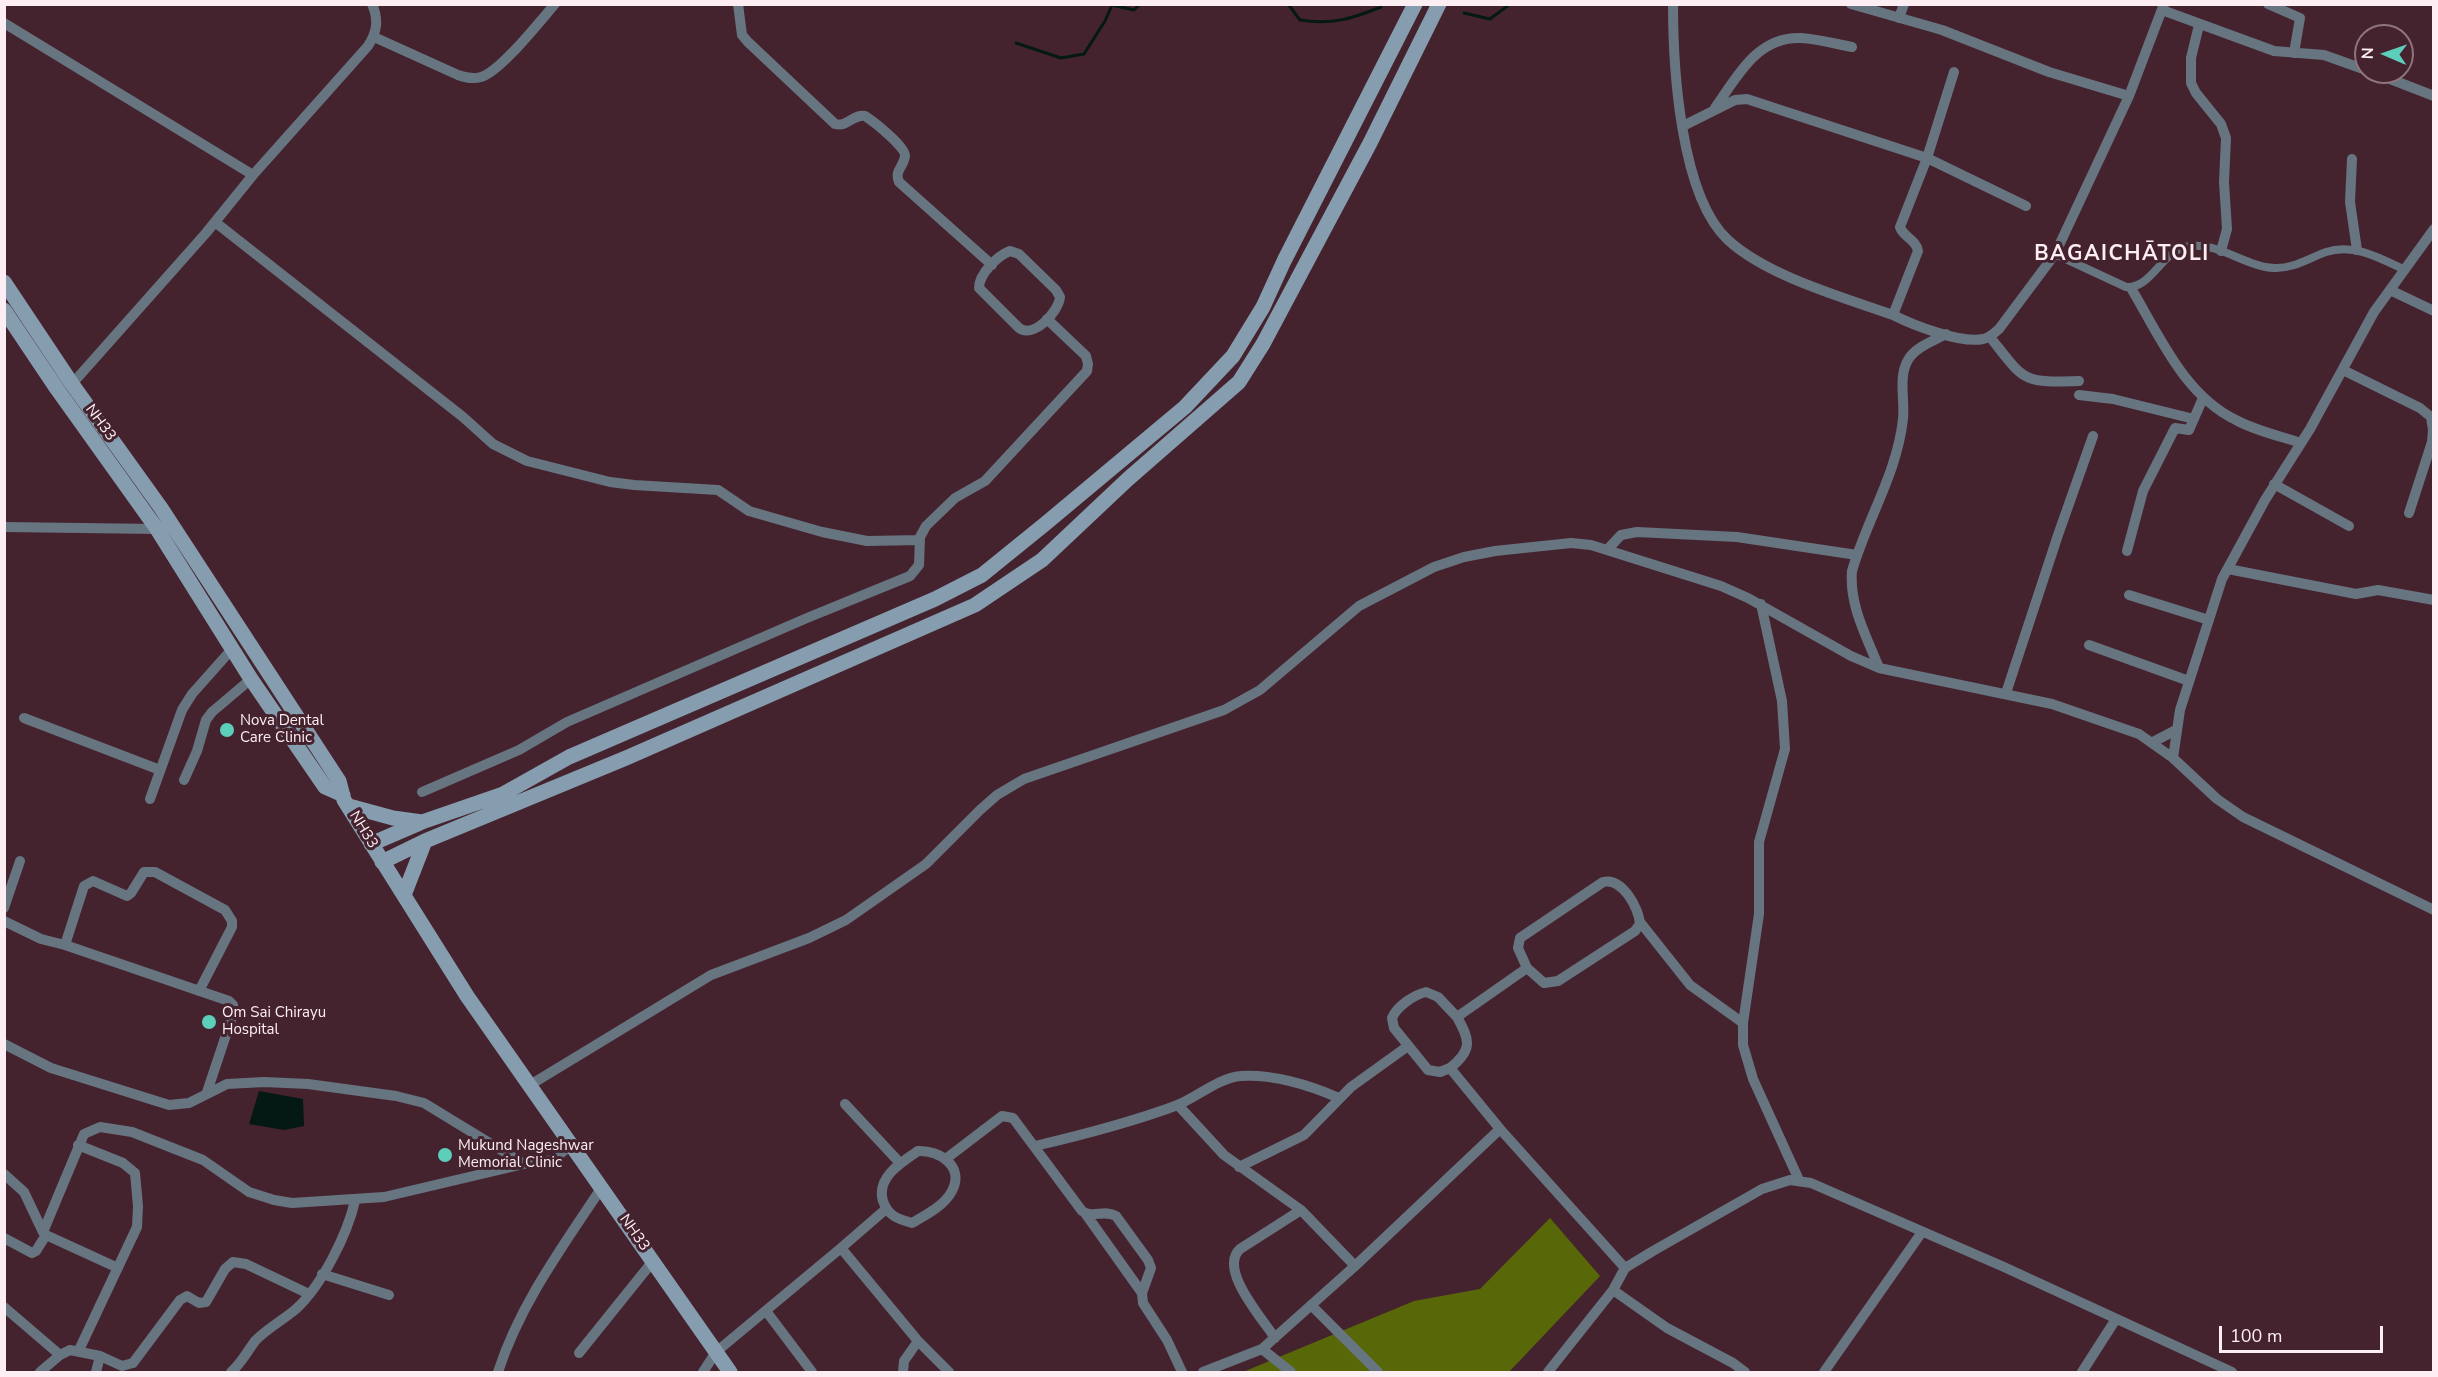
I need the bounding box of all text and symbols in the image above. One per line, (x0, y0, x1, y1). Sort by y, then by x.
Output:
north arrow (2354, 24, 2414, 84)
text: N (2357, 47, 2379, 60)
district label: BAGAICHĀTOLI (2034, 242, 2210, 268)
street label: NH33 (81, 401, 119, 445)
place label: Nova Dental Care Clinic (240, 712, 324, 747)
marker: Nova Dental Care Clinic (218, 721, 236, 739)
street label: NH33 (345, 808, 381, 852)
place label: Om Sai Chirayu Hospital (222, 1004, 326, 1039)
marker: Om Sai Chirayu Hospital (200, 1013, 218, 1031)
place label: Mukund Nageshwar Memorial Clinic (458, 1137, 594, 1172)
marker: Mukund Nageshwar Memorial Clinic (436, 1146, 454, 1164)
street label: NH33 (615, 1211, 653, 1255)
scale bar (2222, 1314, 2386, 1352)
text: 100 m (2230, 1324, 2282, 1348)

